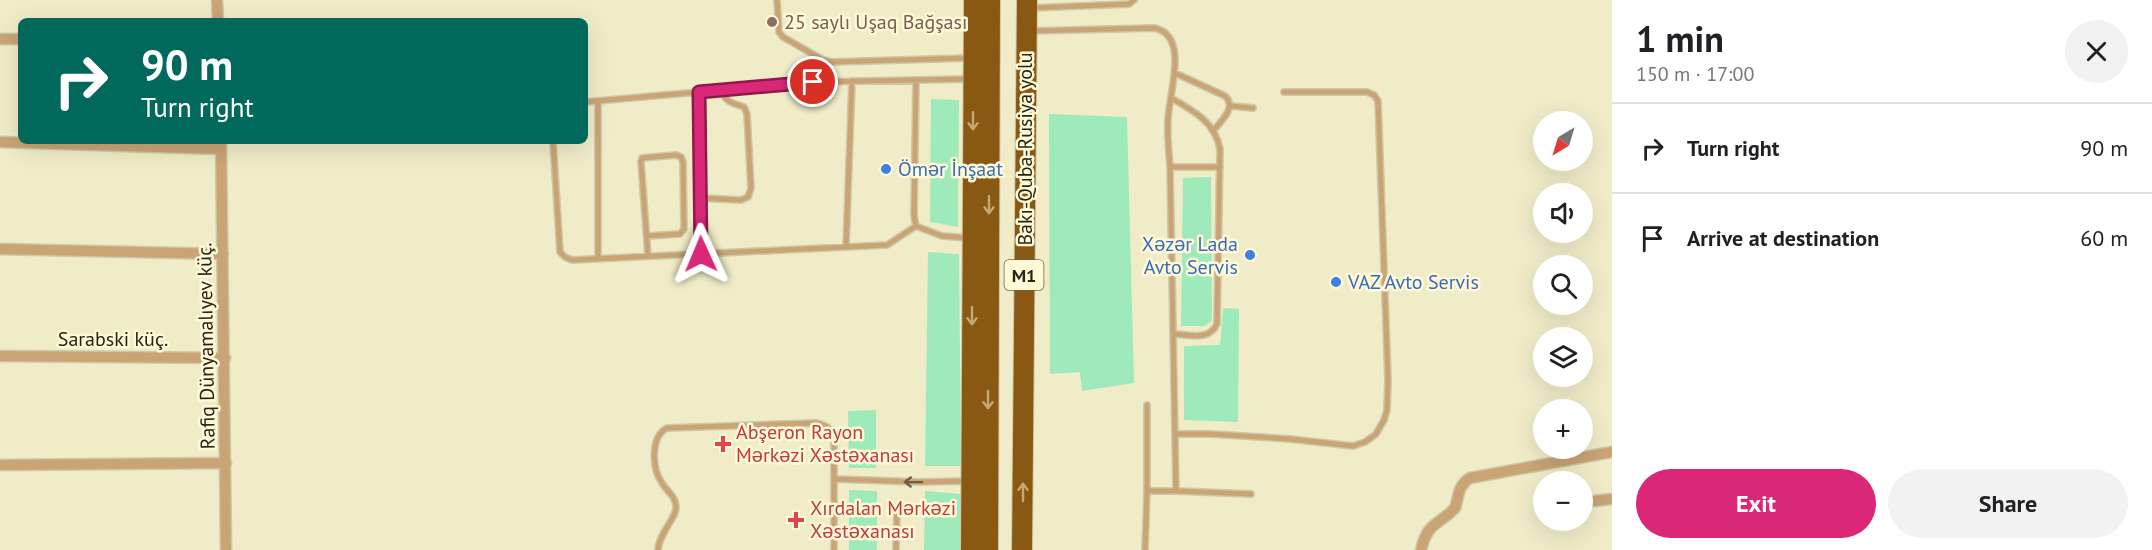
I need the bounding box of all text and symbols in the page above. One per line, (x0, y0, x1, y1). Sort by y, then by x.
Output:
place label: 25 saylı Uşaq Bağşası (784, 9, 967, 35)
marker: 25 saylı Uşaq Bağşası (765, 15, 779, 29)
text: 1 min (1636, 15, 1724, 62)
button: close (2065, 20, 2128, 83)
text: 90 m (141, 37, 233, 92)
icon: right (42, 42, 120, 120)
street label: Bakı-Quba-Rusiya yolu (1012, 52, 1038, 246)
pin (787, 56, 838, 107)
text: 150 m · 17:00 (1636, 61, 1754, 87)
icon: arrive (796, 65, 829, 98)
text: Turn right (141, 90, 254, 124)
one-way arrow (967, 111, 979, 131)
north arrow (1533, 111, 1593, 171)
map controls (1533, 111, 1593, 531)
icon: right (1636, 132, 1669, 165)
text: Turn right (1687, 134, 1779, 162)
text: 90 m (2080, 134, 2128, 162)
place label: Ömər İnşaat (898, 156, 1003, 182)
marker: Ömər İnşaat (879, 162, 893, 176)
button: sound (1533, 183, 1593, 243)
one-way arrow (983, 195, 995, 215)
position arrow (669, 222, 733, 286)
icon: arrive (1636, 222, 1669, 255)
text: Arrive at destination (1687, 224, 1879, 252)
text: 60 m (2080, 224, 2128, 252)
place label: Xəzər Lada Avto Servis (1142, 231, 1238, 280)
street label: Rafiq Dünyamalıyev küç. (191, 242, 221, 450)
marker: Xəzər Lada Avto Servis (1243, 248, 1257, 262)
button: search (1533, 255, 1593, 315)
road number: M1 (1004, 260, 1044, 290)
place label: VAZ Avto Servis (1347, 269, 1479, 295)
marker: VAZ Avto Servis (1329, 275, 1343, 289)
one-way arrow (966, 306, 978, 326)
street label: Sarabski küç. (58, 326, 168, 352)
button: layers (1533, 327, 1593, 387)
one-way arrow (982, 390, 994, 410)
button: + (1533, 399, 1593, 459)
place label: Abşeron Rayon Mərkəzi Xəstəxanası (736, 419, 914, 468)
marker: Abşeron Rayon Mərkəzi Xəstəxanası (714, 435, 732, 453)
button: Exit (1636, 469, 1876, 538)
button: Share (1888, 469, 2128, 538)
button: − (1533, 471, 1593, 531)
one-way arrow (903, 476, 923, 487)
one-way arrow (1017, 482, 1029, 502)
place label: Xırdalan Mərkəzi Xəstəxanası (810, 495, 956, 544)
marker: Xırdalan Mərkəzi Xəstəxanası (787, 511, 805, 529)

